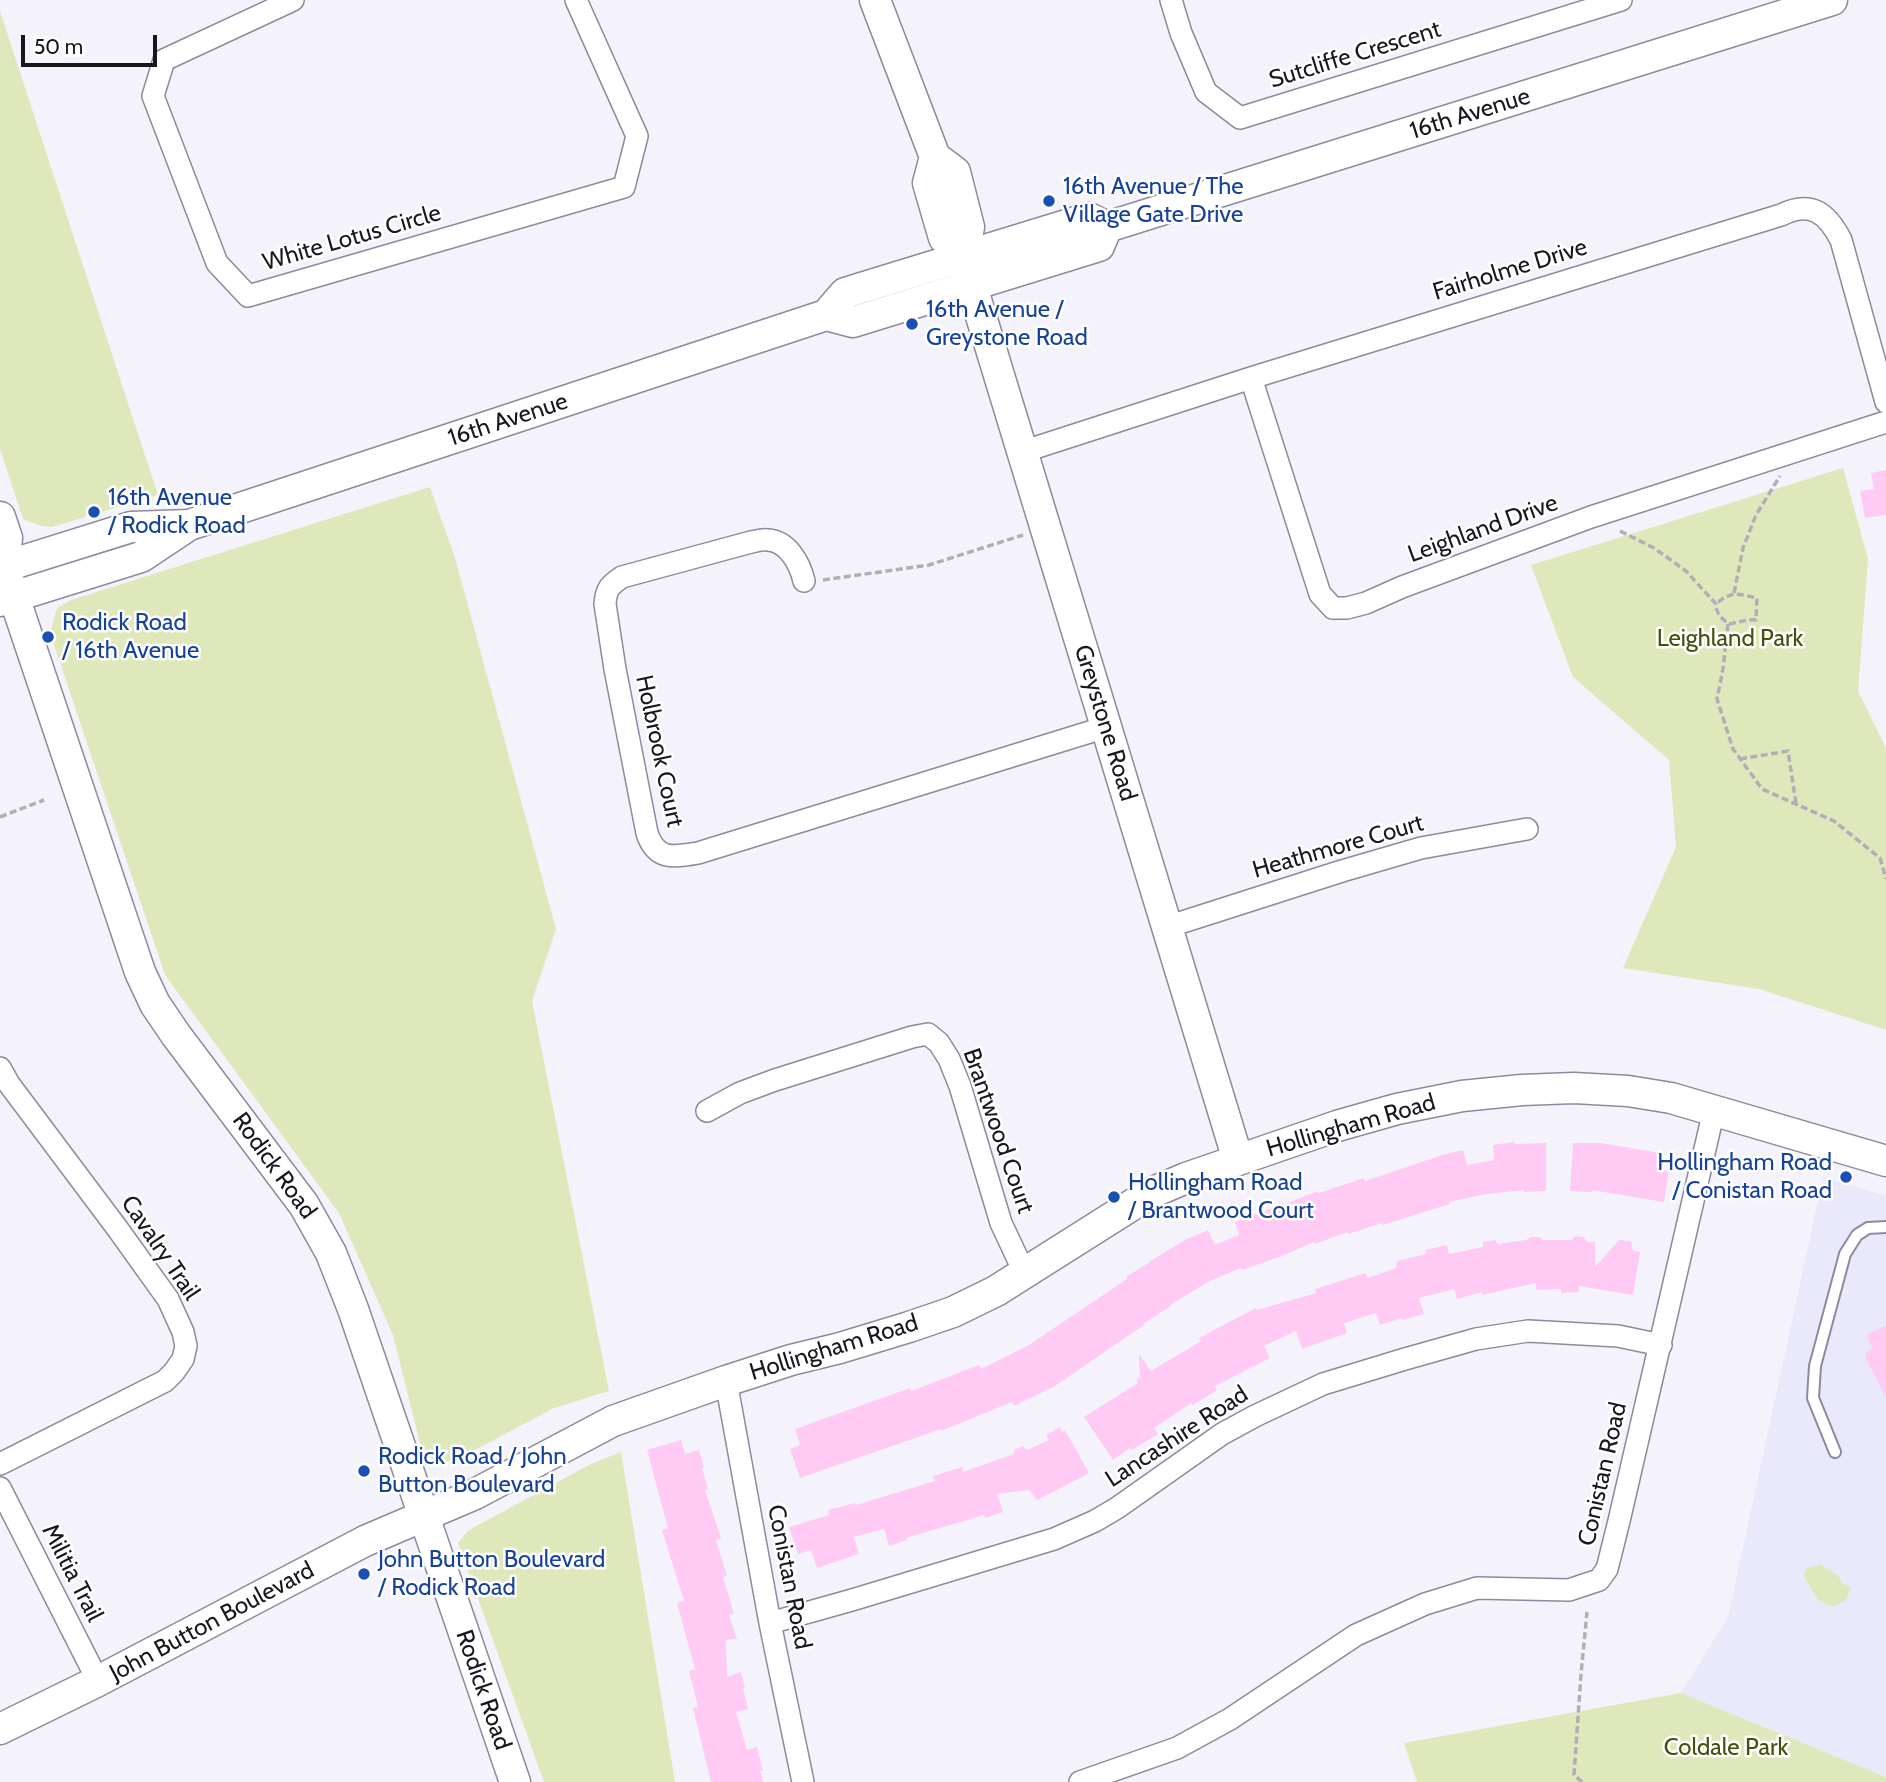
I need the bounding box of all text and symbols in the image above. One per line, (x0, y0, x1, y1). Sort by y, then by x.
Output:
street label: Sutcliffe Crescent (1266, 15, 1444, 95)
scale bar (24, 21, 161, 65)
text: 50 m (34, 34, 83, 59)
street label: 16th Avenue (1406, 82, 1534, 146)
place label: 16th Avenue / The Village Gate Drive (1063, 173, 1244, 229)
marker: 16th Avenue / The Village Gate Drive (1041, 193, 1057, 209)
street label: White Lotus Circle (260, 199, 444, 277)
street label: Fairholme Drive (1429, 233, 1591, 307)
place label: 16th Avenue / Greystone Road (926, 296, 1088, 352)
marker: 16th Avenue / Greystone Road (904, 316, 920, 332)
street label: 16th Avenue (445, 387, 571, 453)
place label: 16th Avenue / Rodick Road (108, 484, 246, 540)
street label: Leighland Drive (1404, 489, 1562, 569)
marker: 16th Avenue / Rodick Road (86, 504, 102, 520)
place label: Rodick Road / 16th Avenue (62, 609, 199, 665)
park label: Leighland Park (1657, 625, 1803, 653)
marker: Rodick Road / 16th Avenue (40, 629, 56, 645)
street label: Greystone Road (1068, 641, 1142, 805)
street label: Holbrook Court (629, 672, 689, 830)
street label: Heathmore Court (1249, 809, 1427, 885)
street label: Brantwood Court (956, 1045, 1040, 1217)
street label: Hollingham Road (1263, 1088, 1439, 1164)
street label: Rodick Road (226, 1107, 322, 1225)
place label: Hollingham Road / Conistan Road (1657, 1149, 1832, 1205)
place label: Hollingham Road / Brantwood Court (1128, 1169, 1314, 1225)
marker: Hollingham Road / Conistan Road (1838, 1169, 1854, 1185)
marker: Hollingham Road / Brantwood Court (1106, 1189, 1122, 1205)
street label: Cavalry Trail (114, 1190, 206, 1306)
street label: Hollingham Road (746, 1309, 922, 1387)
street label: Lancashire Road (1100, 1380, 1254, 1494)
street label: Conistan Road (1572, 1399, 1634, 1549)
place label: Rodick Road / John Button Boulevard (378, 1443, 567, 1499)
marker: Rodick Road / John Button Boulevard (356, 1463, 372, 1479)
street label: Conistan Road (761, 1502, 817, 1652)
street label: Militia Trail (35, 1519, 109, 1627)
place label: John Button Boulevard / Rodick Road (378, 1546, 605, 1602)
street label: John Button Boulevard (105, 1556, 319, 1688)
marker: John Button Boulevard / Rodick Road (356, 1566, 372, 1582)
street label: Rodick Road (449, 1626, 517, 1754)
park label: Coldale Park (1664, 1734, 1788, 1762)

